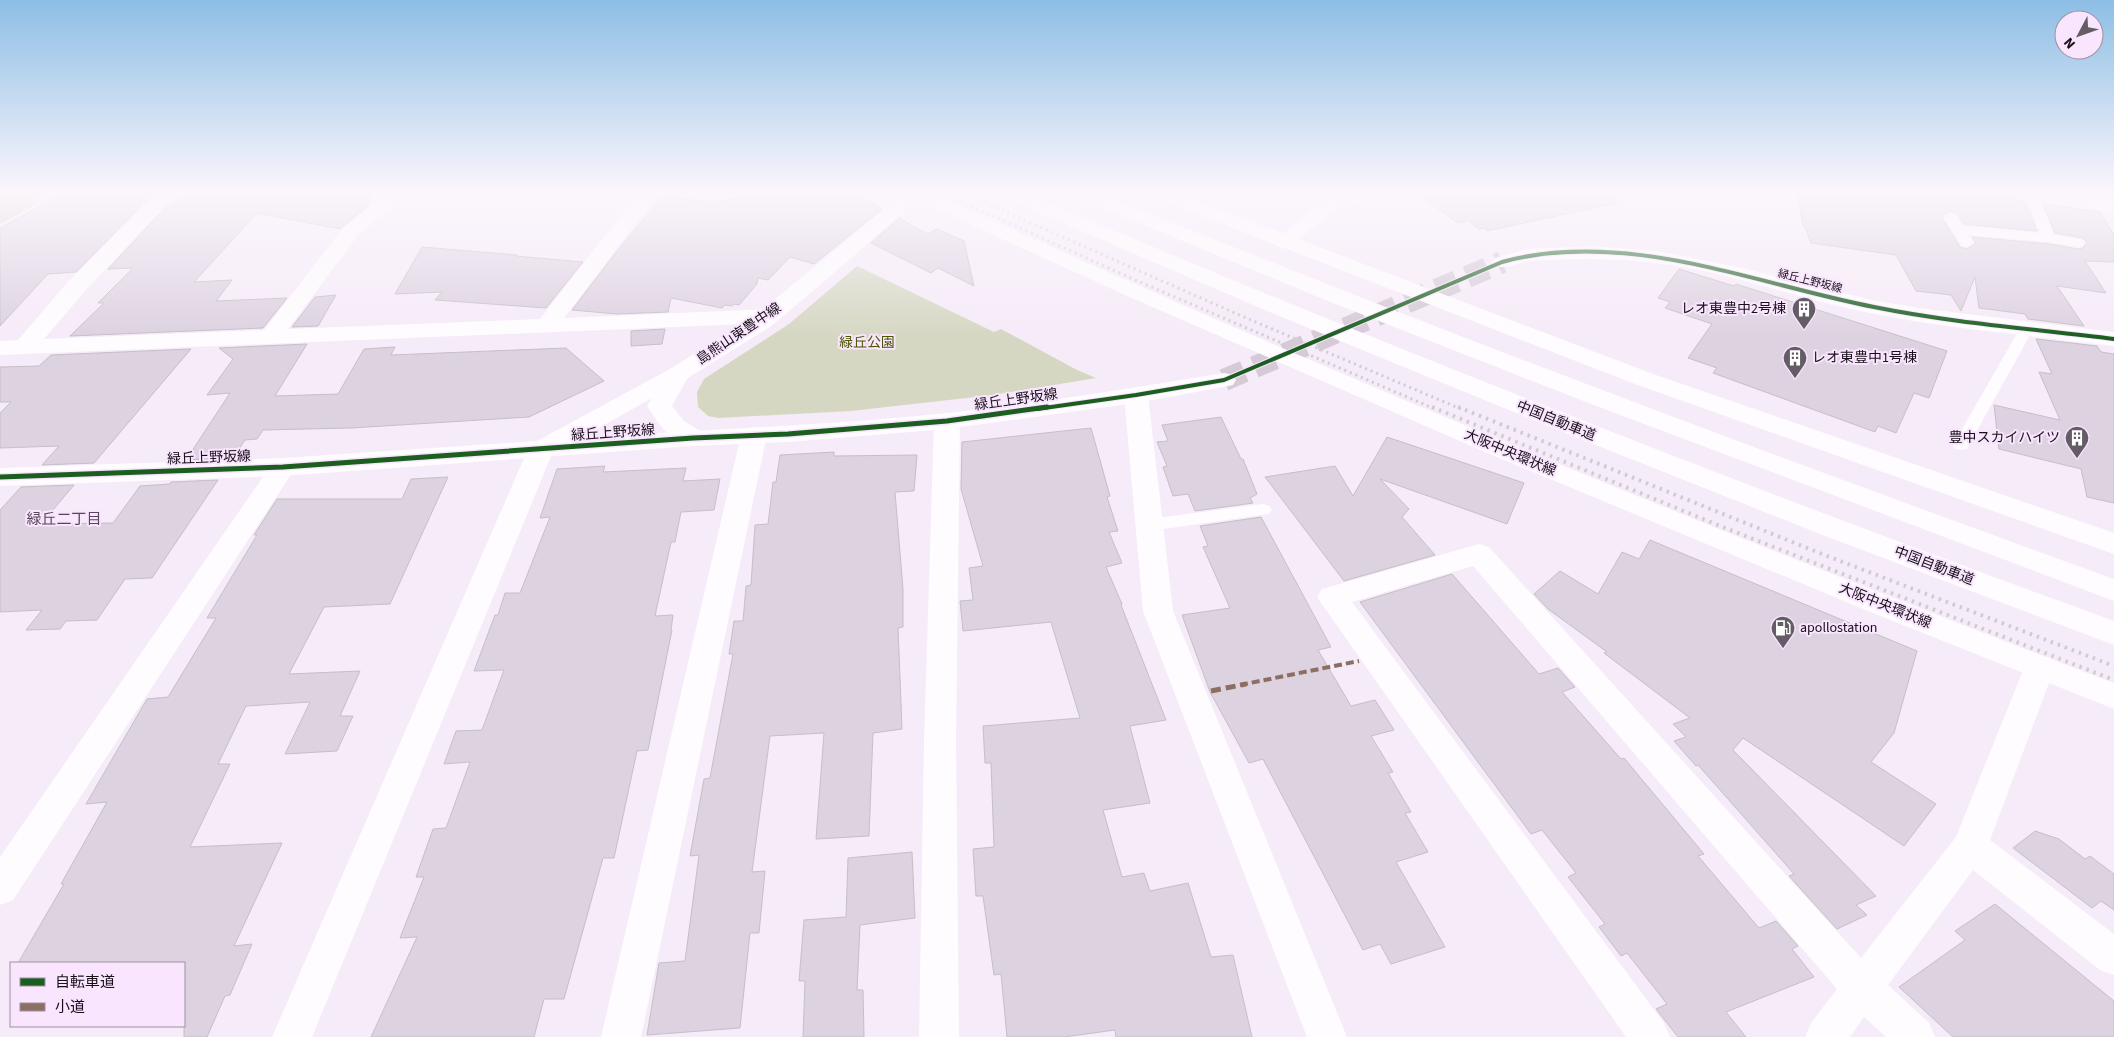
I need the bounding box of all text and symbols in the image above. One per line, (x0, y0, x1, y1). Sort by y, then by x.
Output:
north arrow (2054, 10, 2104, 60)
text: N (2059, 33, 2081, 53)
street label: 緑丘上野坂線 (1776, 266, 1844, 296)
building icon: レオ東豊中2号棟 (1791, 296, 1817, 330)
street label: 島熊山東豊中線 (693, 298, 785, 370)
place label: レオ東豊中2号棟 (1681, 299, 1786, 319)
park label: 緑丘公園 (839, 333, 895, 353)
building icon: レオ東豊中1号棟 (1782, 345, 1808, 379)
place label: レオ東豊中1号棟 (1812, 348, 1917, 368)
street label: 緑丘上野坂線 (973, 384, 1059, 416)
street label: 中国自動車道 (1513, 396, 1599, 446)
street label: 緑丘上野坂線 (570, 420, 656, 446)
street label: 大阪中央環状線 (1461, 425, 1559, 481)
building icon: 豊中スカイハイツ (2064, 425, 2090, 459)
place label: 豊中スカイハイツ (1949, 428, 2060, 448)
street label: 緑丘上野坂線 (167, 447, 251, 469)
district label: 緑丘二丁目 (26, 509, 102, 530)
street label: 中国自動車道 (1891, 542, 1977, 590)
street label: 大阪中央環状線 (1836, 578, 1934, 634)
fuel station icon: apollostation (1770, 615, 1796, 649)
place label: apollostation (1800, 618, 1877, 638)
legend (10, 962, 185, 1027)
text: 自転車道 (55, 972, 115, 993)
text: 小道 (55, 997, 85, 1018)

